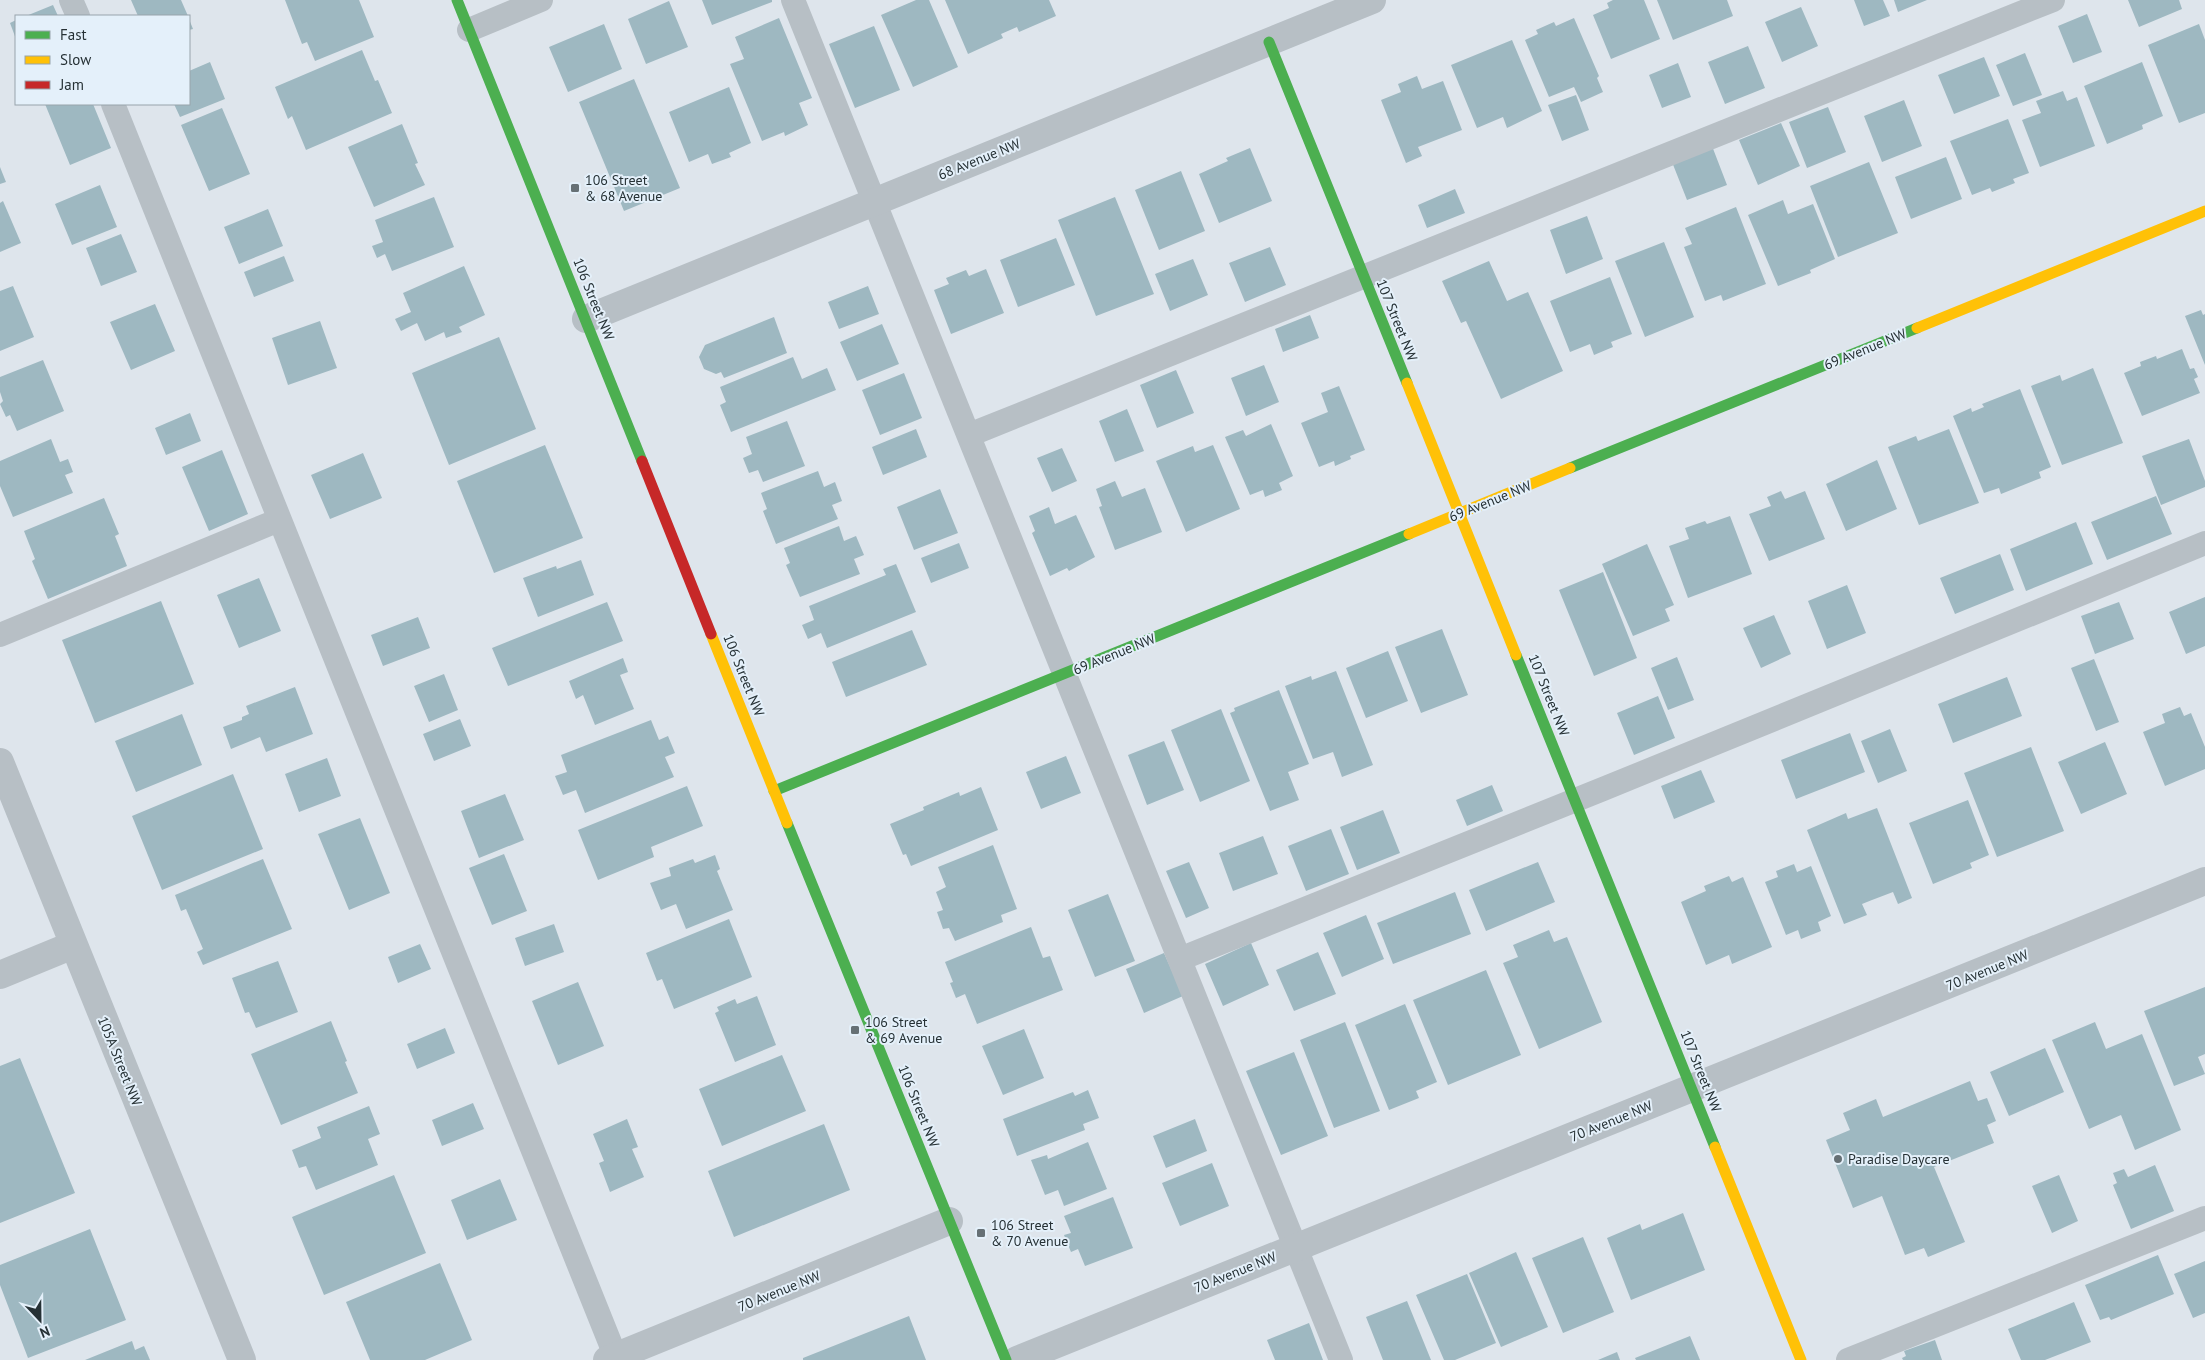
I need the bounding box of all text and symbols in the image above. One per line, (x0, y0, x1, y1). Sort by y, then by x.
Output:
legend (15, 15, 190, 105)
text: Fast (60, 25, 87, 44)
text: Slow (60, 50, 91, 69)
text: Jam (59, 75, 84, 94)
street label: 68 Avenue NW (935, 134, 1023, 184)
place label: 106 Street & 68 Avenue (585, 171, 662, 205)
marker: 106 Street & 68 Avenue (569, 182, 581, 194)
street label: 106 Street NW (569, 255, 619, 343)
street label: 107 Street NW (1372, 277, 1422, 364)
street label: 69 Avenue NW (1821, 324, 1909, 374)
street label: 69 Avenue NW (1446, 476, 1534, 526)
street label: 69 Avenue NW (1070, 629, 1158, 679)
street label: 106 Street NW (719, 631, 769, 719)
street label: 107 Street NW (1524, 652, 1574, 739)
street label: 70 Avenue NW (1943, 945, 2031, 995)
place label: 106 Street & 69 Avenue (865, 1013, 942, 1047)
street label: 105A Street NW (94, 1014, 146, 1109)
marker: 106 Street & 69 Avenue (849, 1024, 861, 1036)
street label: 107 Street NW (1676, 1028, 1726, 1115)
street label: 106 Street NW (894, 1062, 944, 1150)
street label: 70 Avenue NW (1567, 1096, 1655, 1146)
place label: Paradise Daycare (1848, 1150, 1950, 1168)
marker: Paradise Daycare (1832, 1153, 1844, 1165)
place label: 106 Street & 70 Avenue (991, 1216, 1068, 1250)
marker: 106 Street & 70 Avenue (975, 1227, 987, 1239)
street label: 70 Avenue NW (1191, 1247, 1279, 1297)
street label: 70 Avenue NW (735, 1266, 823, 1316)
north arrow (15, 1295, 65, 1345)
text: N (37, 1322, 53, 1342)

